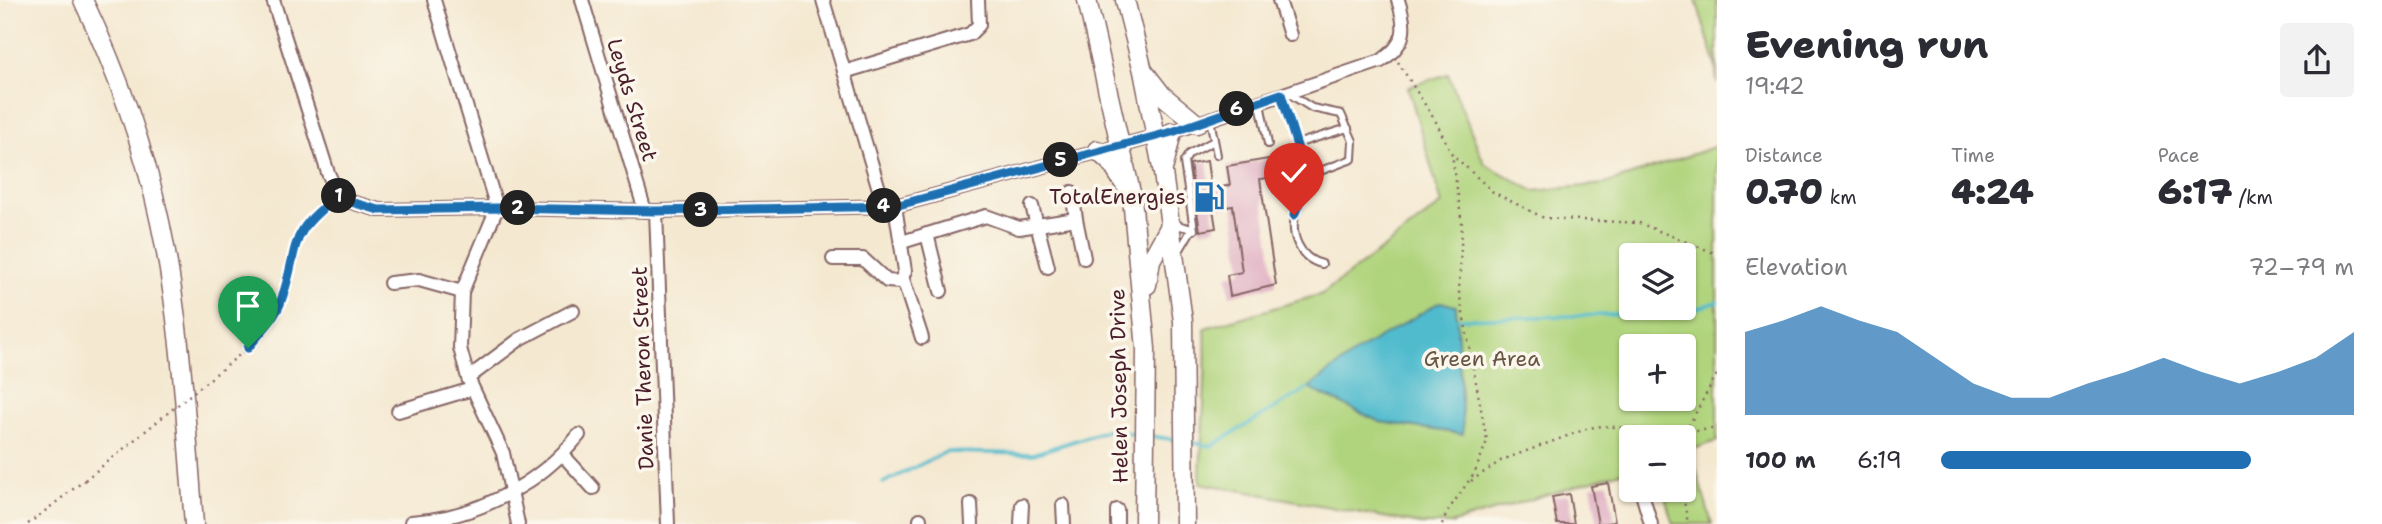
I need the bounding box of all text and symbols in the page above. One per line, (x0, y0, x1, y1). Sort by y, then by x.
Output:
text: Evening run (1745, 19, 1988, 70)
button: share (2280, 23, 2354, 97)
street label: Leyds Street (600, 35, 664, 165)
text: 19:42 (1745, 71, 1805, 101)
pin: 6 (1220, 92, 1254, 126)
text: 6 (1230, 96, 1243, 121)
pin: 5 (1044, 142, 1078, 178)
pin (1264, 143, 1324, 215)
text: Distance (1745, 143, 1823, 168)
text: Time (1951, 143, 1995, 168)
text: Pace (2158, 143, 2199, 168)
text: 5 (1055, 147, 1066, 172)
icon: check (1275, 154, 1313, 192)
text: 0.70 (1745, 168, 1823, 215)
text: 4:24 (1951, 168, 2034, 215)
text: 6:17 (2158, 168, 2232, 215)
pin: 1 (322, 178, 356, 214)
fuel station icon: TotalEnergies (1192, 180, 1226, 214)
text: 1 (334, 183, 343, 208)
place label: TotalEnergies (1049, 183, 1186, 211)
text: km (1823, 185, 1857, 210)
text: /km (2232, 185, 2273, 210)
pin: 4 (866, 188, 902, 224)
pin: 2 (500, 190, 536, 226)
pin: 3 (684, 192, 718, 228)
text: 4 (877, 193, 890, 218)
text: 2 (511, 195, 524, 220)
text: 3 (694, 197, 707, 222)
map controls (1619, 243, 1696, 502)
button: layers (1619, 243, 1696, 320)
text: Elevation (1745, 252, 1848, 282)
text: 72–79 m (2249, 252, 2354, 282)
street label: Danie Theron Street (625, 266, 661, 470)
pin (218, 276, 278, 348)
icon: arrive (229, 287, 267, 325)
street label: Helen Joseph Drive (1103, 288, 1135, 484)
button: + (1619, 334, 1696, 411)
park label: Green Area (1424, 345, 1540, 373)
button: − (1619, 425, 1696, 502)
text: 100 m (1745, 445, 1816, 475)
text: 6:19 (1857, 445, 1902, 475)

